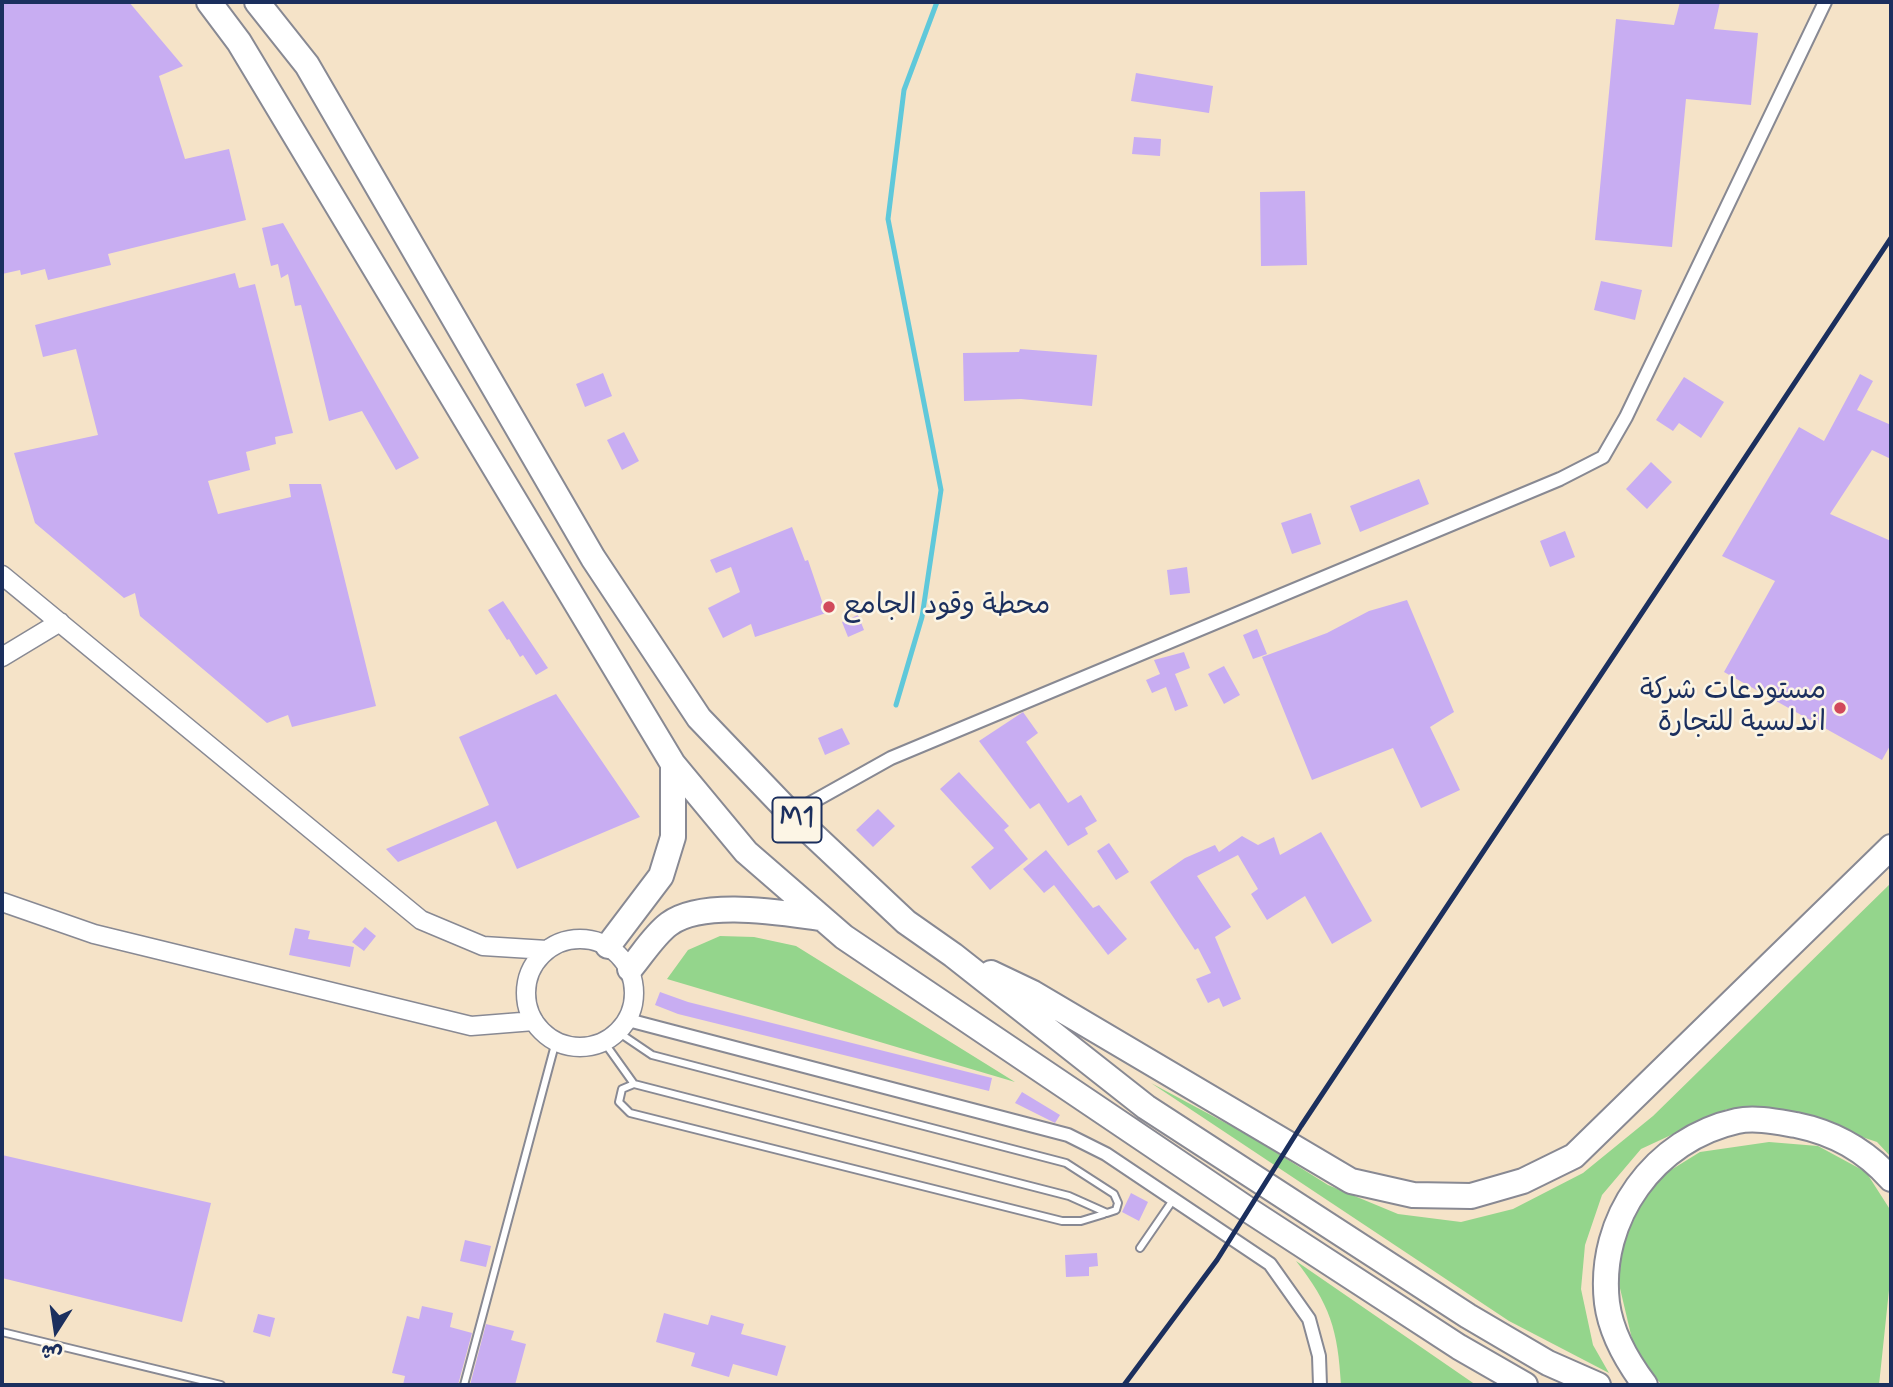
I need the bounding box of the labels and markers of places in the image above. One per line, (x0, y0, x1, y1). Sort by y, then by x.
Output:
place label: محطة وقود الجامع (843, 590, 1050, 624)
marker: محطة وقود الجامع (821, 599, 837, 615)
place label: مستودعات شركة اندلسية للتجارة (1640, 675, 1826, 741)
marker: مستودعات شركة اندلسية للتجارة (1832, 700, 1848, 716)

